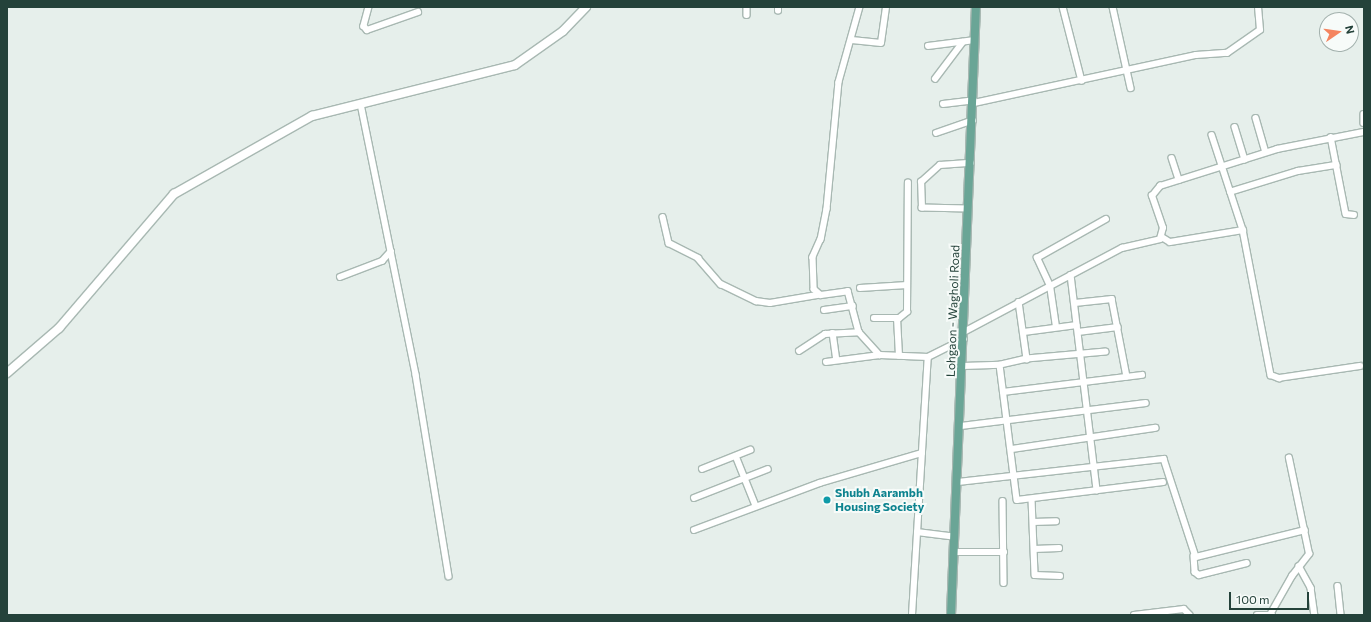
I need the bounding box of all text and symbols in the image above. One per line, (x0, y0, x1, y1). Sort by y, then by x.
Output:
north arrow (1319, 12, 1359, 52)
text: N (1343, 24, 1357, 35)
street label: Lohgaon - Wagholi Road (943, 245, 963, 377)
place label: Shubh Aarambh Housing Society (835, 486, 924, 514)
marker: Shubh Aarambh Housing Society (822, 495, 832, 505)
scale bar (1231, 584, 1311, 610)
text: 100 m (1236, 592, 1270, 606)

